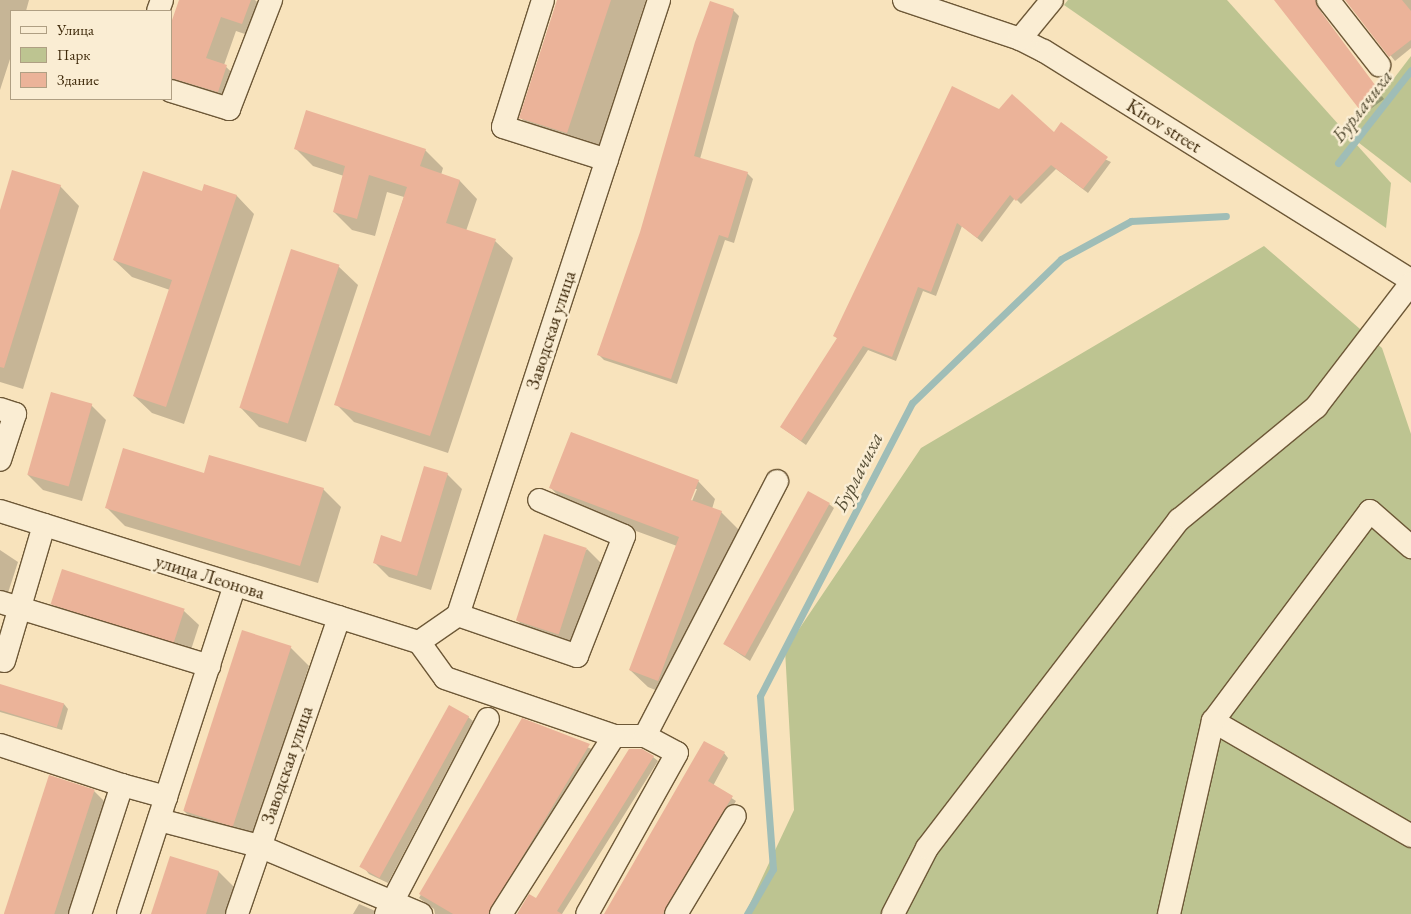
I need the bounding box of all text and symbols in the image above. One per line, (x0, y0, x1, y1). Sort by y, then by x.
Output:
legend (10, 10, 172, 100)
text: Улица (57, 20, 94, 39)
text: Парк (57, 45, 90, 64)
water label: Бурлачиха (1326, 65, 1398, 147)
text: Здание (57, 70, 99, 89)
street label: Kirov street (1122, 94, 1206, 158)
street label: Заводская улица (521, 268, 581, 392)
water label: Бурлачиха (828, 428, 888, 516)
street label: улица Леонова (153, 550, 267, 604)
street label: Заводская улица (256, 703, 318, 827)

